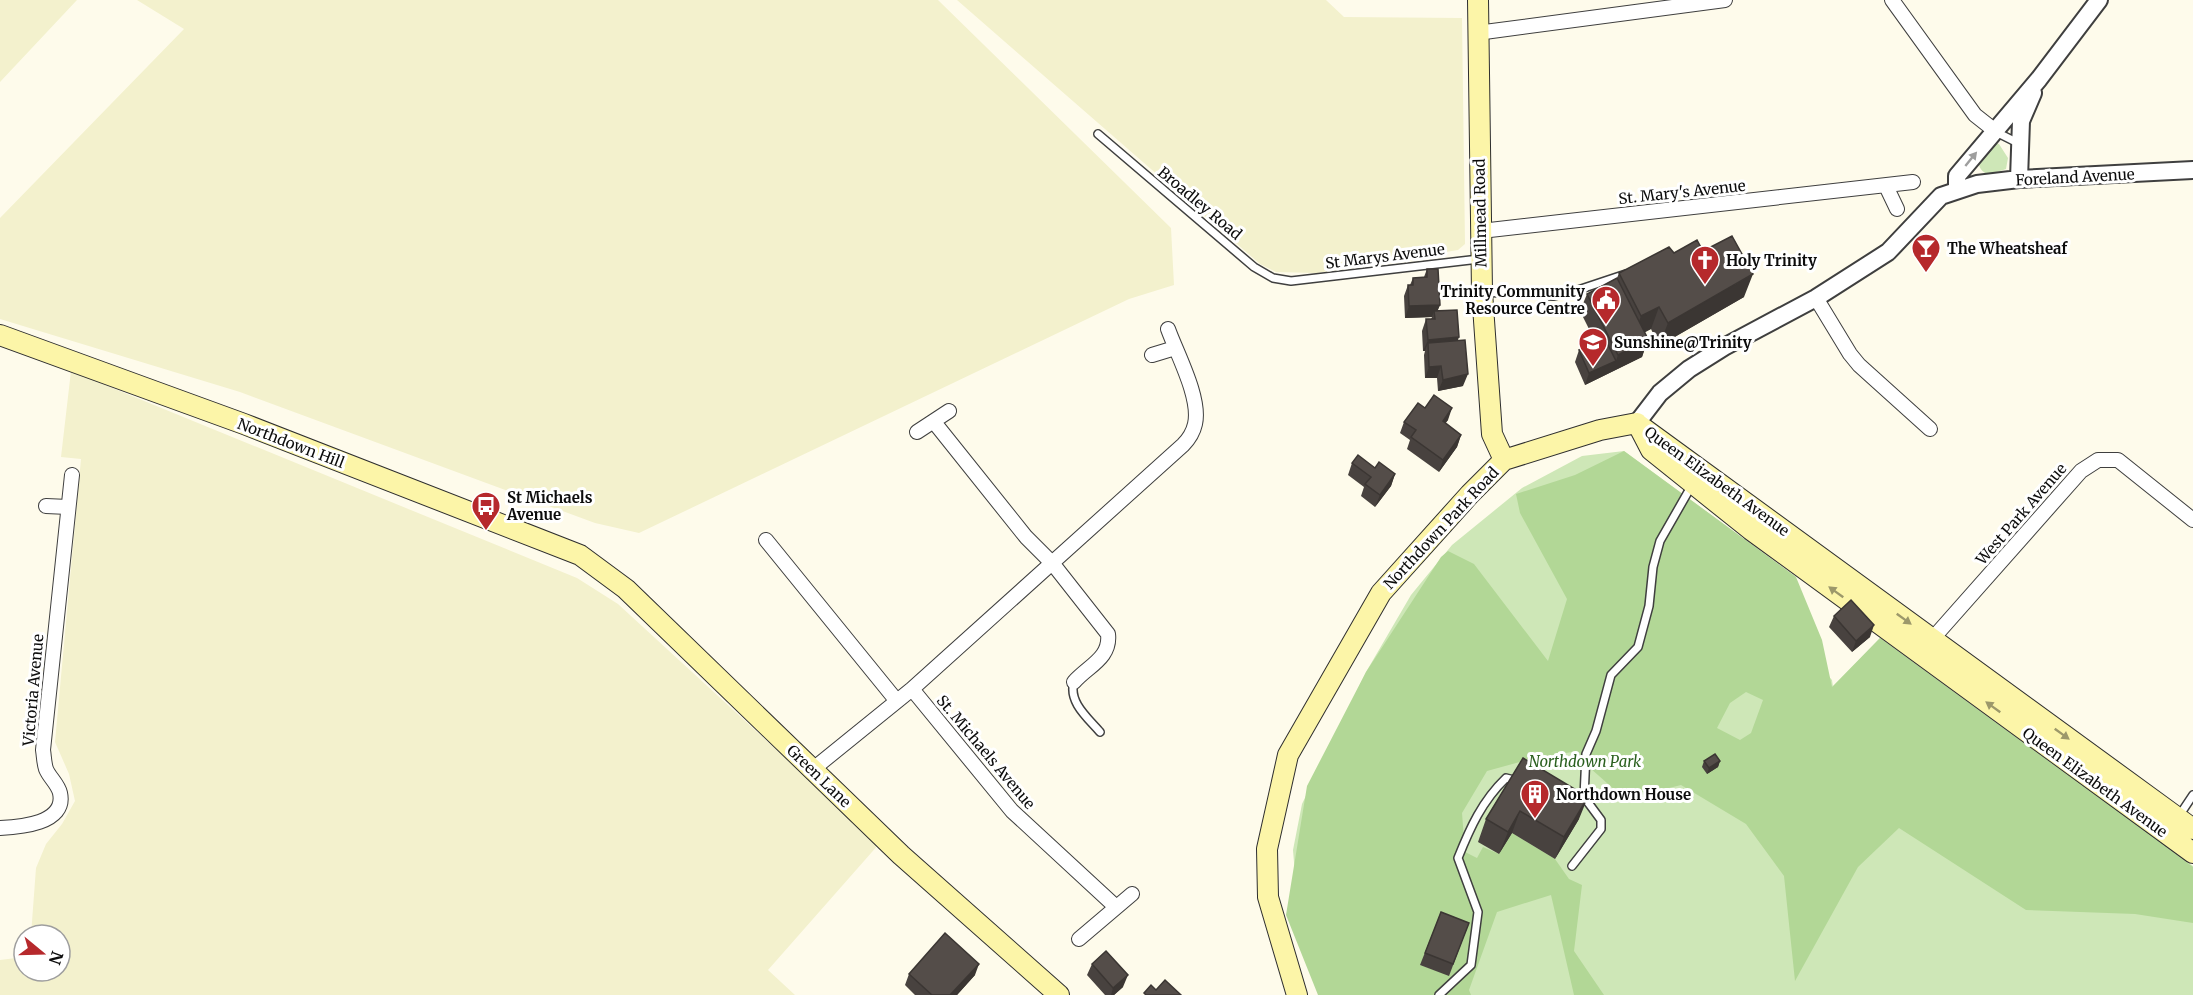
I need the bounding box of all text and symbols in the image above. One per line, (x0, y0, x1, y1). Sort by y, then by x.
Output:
one-way arrow (1964, 151, 1976, 166)
street label: Millmead Road (1470, 158, 1490, 268)
street label: Broadley Road (1154, 162, 1246, 244)
street label: Foreland Avenue (2015, 164, 2135, 190)
street label: St. Mary's Avenue (1617, 176, 1747, 208)
bar icon: The Wheatsheaf (1910, 232, 1942, 274)
street label: St Marys Avenue (1324, 239, 1446, 273)
place label: The Wheatsheaf (1947, 239, 2068, 258)
church icon: Holy Trinity (1689, 244, 1721, 286)
place label: Holy Trinity (1726, 251, 1817, 270)
place label: Trinity Community Resource Centre (1440, 282, 1585, 318)
public building icon: Trinity Community Resource Centre (1590, 284, 1622, 326)
school or university icon: Sunshine@Trinity (1577, 326, 1609, 368)
place label: Sunshine@Trinity (1614, 333, 1752, 352)
street label: Northdown Hill (235, 414, 347, 472)
street label: Queen Elizabeth Avenue (1641, 422, 1793, 540)
street label: West Park Avenue (1971, 459, 2070, 569)
street label: Northdown Park Road (1379, 463, 1503, 593)
place label: St Michaels Avenue (506, 488, 593, 524)
bus stop icon: St Michaels Avenue (470, 490, 502, 532)
one-way arrow (1828, 586, 1844, 598)
one-way arrow (1897, 612, 1912, 624)
street label: Victoria Avenue (19, 633, 47, 748)
street label: St. Michaels Avenue (933, 691, 1039, 813)
one-way arrow (1985, 701, 2001, 713)
street label: Queen Elizabeth Avenue (2019, 723, 2171, 841)
one-way arrow (2054, 727, 2069, 739)
street label: Green Lane (783, 741, 855, 811)
park label: Northdown Park (1529, 752, 1642, 771)
building icon: Northdown House (1519, 778, 1551, 820)
place label: Northdown House (1556, 785, 1691, 804)
north arrow (12, 923, 72, 983)
text: N (45, 949, 68, 967)

